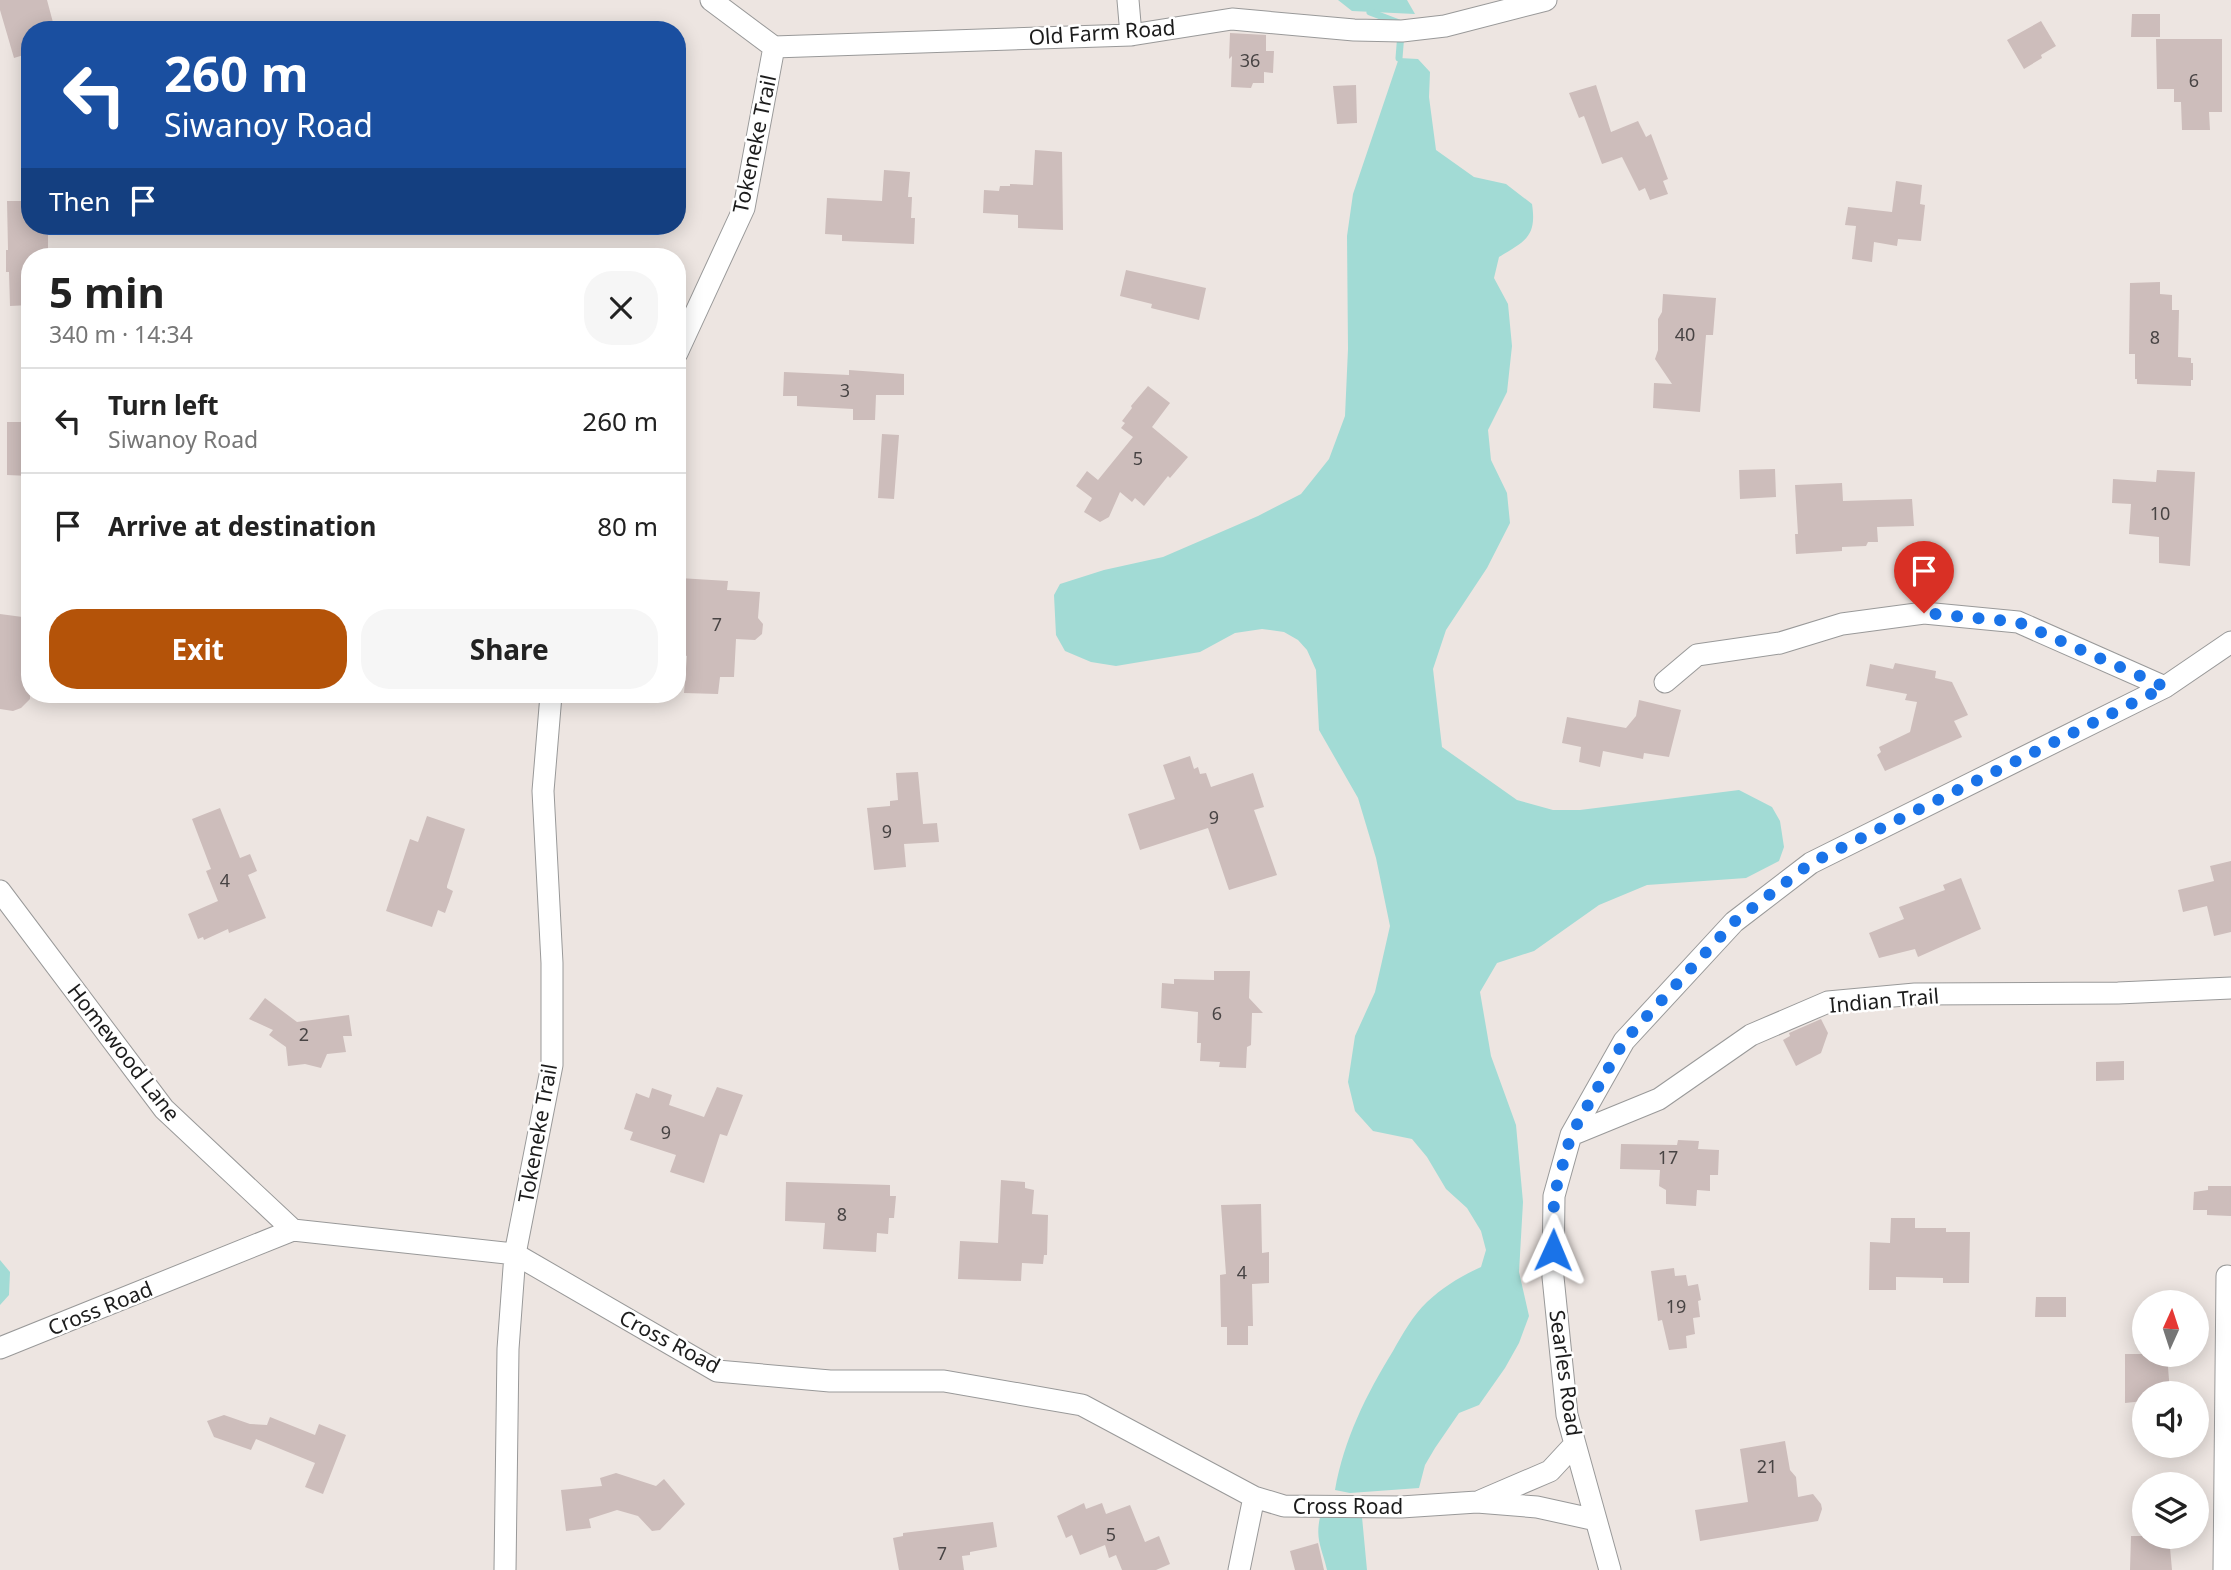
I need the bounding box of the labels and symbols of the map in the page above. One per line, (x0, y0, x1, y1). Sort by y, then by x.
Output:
street label: Old Farm Road (1028, 13, 1176, 51)
house number: 36 (1240, 48, 1260, 72)
house number: 6 (2189, 68, 2199, 92)
street label: Tokeneke Trail (726, 72, 782, 216)
house number: 40 (1675, 322, 1695, 346)
house number: 8 (2150, 325, 2160, 349)
house number: 3 (840, 378, 850, 402)
house number: 5 (1133, 446, 1143, 470)
house number: 10 (2150, 501, 2170, 525)
pin (1894, 541, 1954, 613)
house number: 7 (712, 612, 722, 636)
house number: 9 (1209, 805, 1219, 829)
house number: 9 (882, 819, 892, 843)
house number: 4 (220, 868, 230, 892)
street label: Homewood Lane (61, 977, 187, 1127)
street label: Indian Trail (1828, 981, 1940, 1019)
house number: 6 (1212, 1001, 1222, 1025)
house number: 2 (299, 1022, 309, 1046)
street label: Tokeneke Trail (511, 1061, 563, 1205)
house number: 9 (661, 1120, 671, 1144)
house number: 17 (1658, 1145, 1678, 1169)
house number: 8 (837, 1202, 847, 1226)
position arrow (1516, 1213, 1590, 1287)
house number: 4 (1237, 1260, 1247, 1284)
street label: Cross Road (44, 1274, 156, 1342)
north arrow (2132, 1290, 2208, 1367)
house number: 19 (1666, 1294, 1686, 1318)
street label: Cross Road (615, 1303, 725, 1379)
street label: Searles Road (1543, 1308, 1589, 1438)
house number: 21 (1757, 1454, 1777, 1478)
street label: Cross Road (1293, 1492, 1403, 1520)
house number: 5 (1106, 1522, 1116, 1546)
house number: 7 (937, 1541, 947, 1565)

